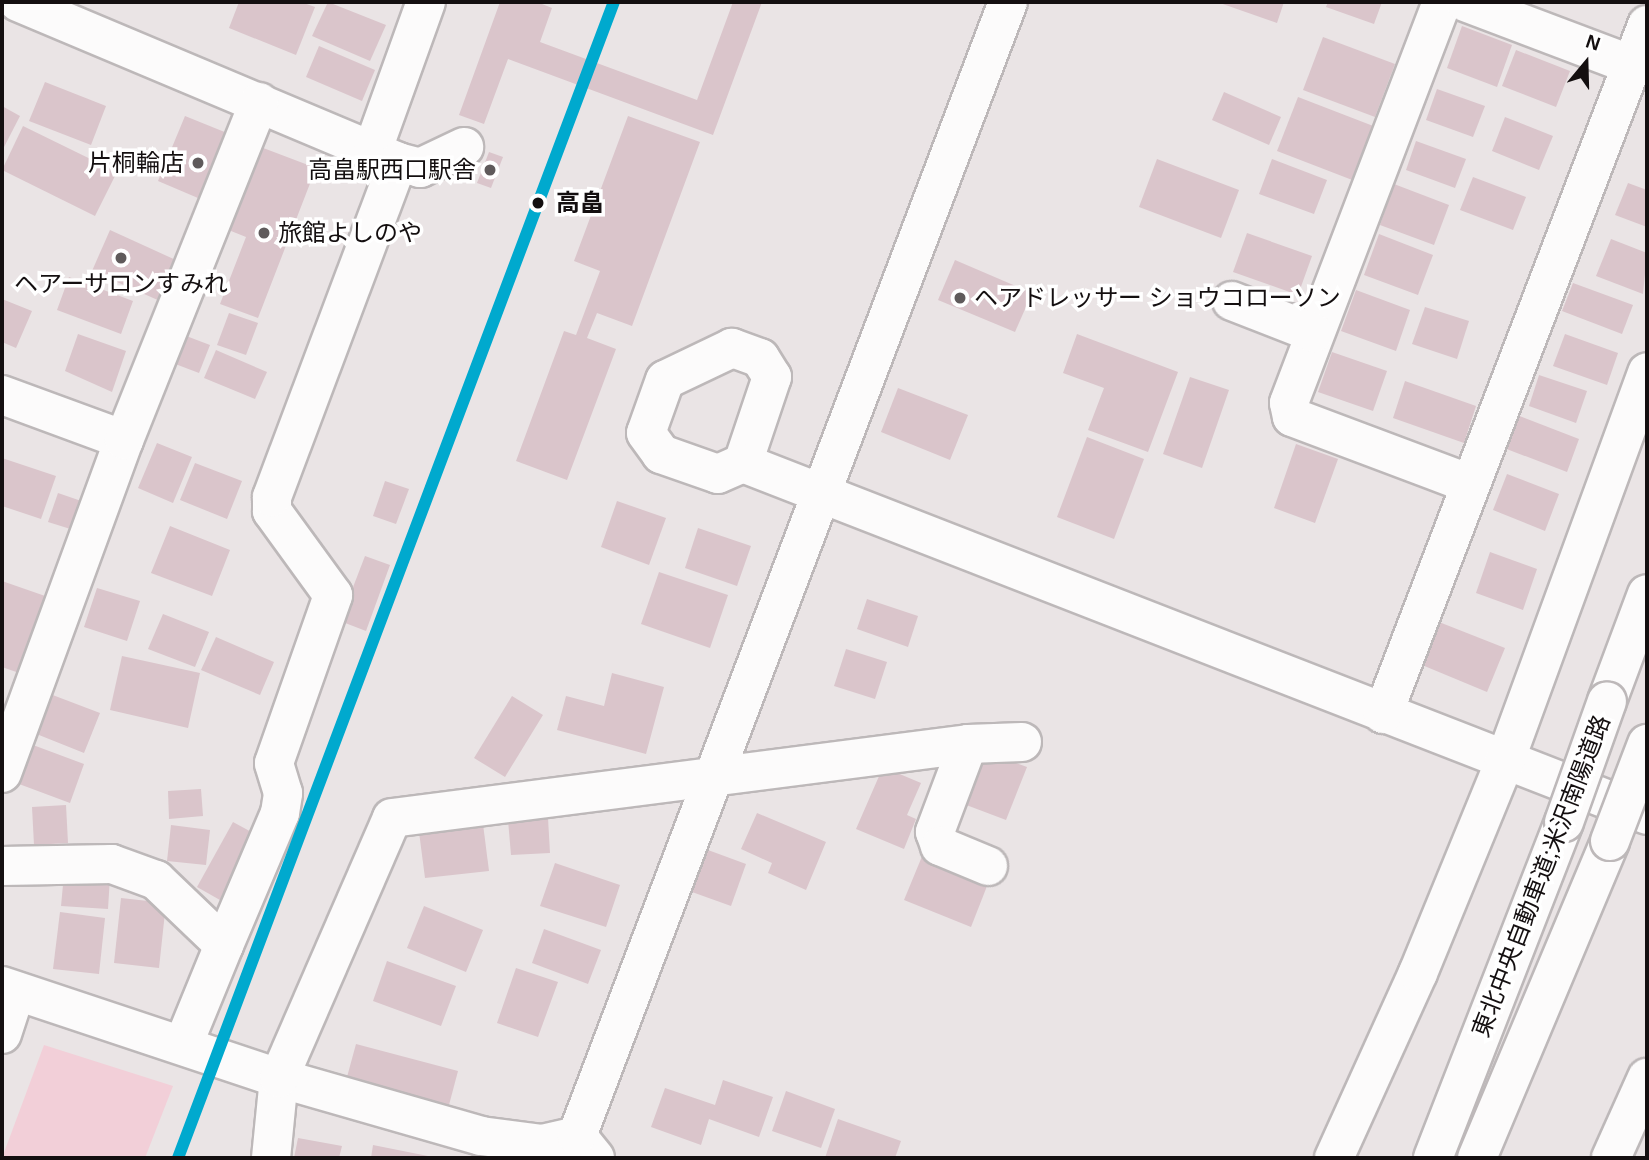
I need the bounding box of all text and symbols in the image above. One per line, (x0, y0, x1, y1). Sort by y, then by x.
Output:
north arrow (1551, 28, 1621, 98)
text: N (1583, 31, 1603, 55)
place label: 片桐輪店 (88, 149, 184, 177)
marker: 片桐輪店 (190, 155, 206, 171)
place label: 高畠駅西口駅舎 (308, 156, 476, 184)
marker: 高畠駅西口駅舎 (482, 162, 498, 178)
place label: 高畠 (556, 189, 604, 217)
marker: 高畠 (526, 191, 550, 215)
place label: 旅館よしのや (278, 219, 422, 247)
marker: 旅館よしのや (256, 225, 272, 241)
marker: ヘアーサロンすみれ (113, 250, 129, 266)
place label: ヘアーサロンすみれ (14, 270, 228, 298)
place label: ヘアドレッサー ショウコローソン (974, 284, 1341, 312)
marker: ヘアドレッサー ショウコローソン (952, 290, 968, 306)
street label: 東北中央自動車道;米沢南陽道路 (1466, 711, 1616, 1041)

